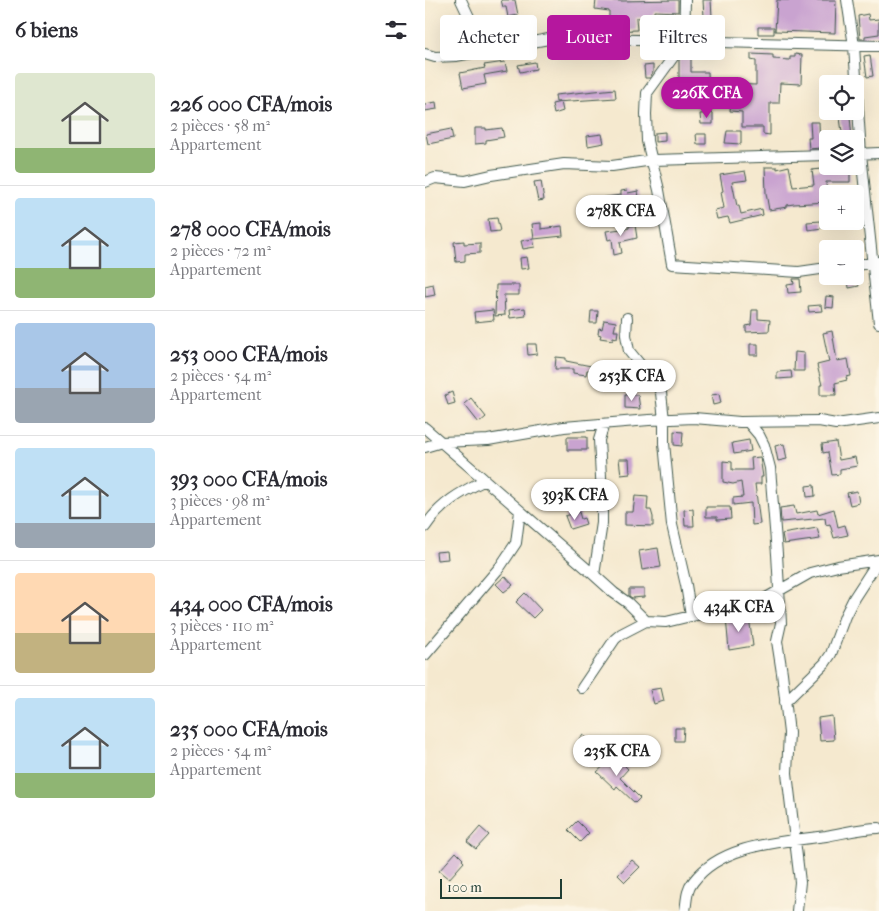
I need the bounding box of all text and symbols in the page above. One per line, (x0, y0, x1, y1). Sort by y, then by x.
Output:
chip: Acheter (440, 15, 537, 60)
chip: Louer (547, 15, 630, 60)
chip: Filtres (640, 15, 725, 60)
icon: filters (382, 16, 410, 44)
text: 6 biens (15, 18, 78, 42)
map controls (819, 75, 864, 285)
button: locate (819, 75, 864, 120)
pin: 226K CFA (655, 76, 759, 119)
text: 226K CFA (672, 83, 742, 102)
text: 226 000 CFA/mois (170, 92, 332, 116)
icon: home (55, 93, 115, 153)
text: 2 pièces · 58 m² (170, 116, 270, 135)
button: layers (819, 130, 864, 175)
text: Appartement (170, 135, 262, 154)
button: + (819, 185, 864, 230)
pin: 278K CFA (569, 194, 673, 237)
text: 278K CFA (587, 201, 655, 220)
text: 278 000 CFA/mois (170, 217, 331, 241)
icon: home (55, 218, 115, 278)
button: − (819, 240, 864, 285)
text: 2 pièces · 72 m² (170, 241, 271, 260)
text: Appartement (170, 260, 262, 279)
text: 253 000 CFA/mois (170, 342, 328, 366)
icon: home (55, 343, 115, 403)
pin: 253K CFA (580, 360, 684, 402)
text: 2 pièces · 54 m² (170, 366, 271, 385)
text: 253K CFA (599, 366, 665, 385)
text: Appartement (170, 385, 262, 404)
text: 393 000 CFA/mois (170, 467, 328, 491)
icon: home (55, 468, 115, 528)
pin: 393K CFA (523, 478, 627, 521)
text: 393K CFA (542, 485, 608, 504)
text: 3 pièces · 98 m² (170, 491, 270, 510)
text: Appartement (170, 510, 262, 529)
pin: 434K CFA (687, 590, 791, 633)
text: 434 000 CFA/mois (170, 592, 333, 616)
icon: home (55, 593, 115, 653)
text: 434K CFA (704, 597, 774, 616)
text: 3 pièces · 110 m² (170, 616, 274, 635)
text: Appartement (170, 635, 262, 654)
text: 235 000 CFA/mois (170, 717, 328, 741)
icon: home (55, 718, 115, 778)
pin: 235K CFA (565, 734, 669, 777)
text: 2 pièces · 54 m² (170, 741, 271, 760)
text: 235K CFA (584, 741, 650, 760)
text: Appartement (170, 760, 262, 779)
scale bar (440, 876, 563, 899)
text: 100 m (447, 879, 482, 896)

